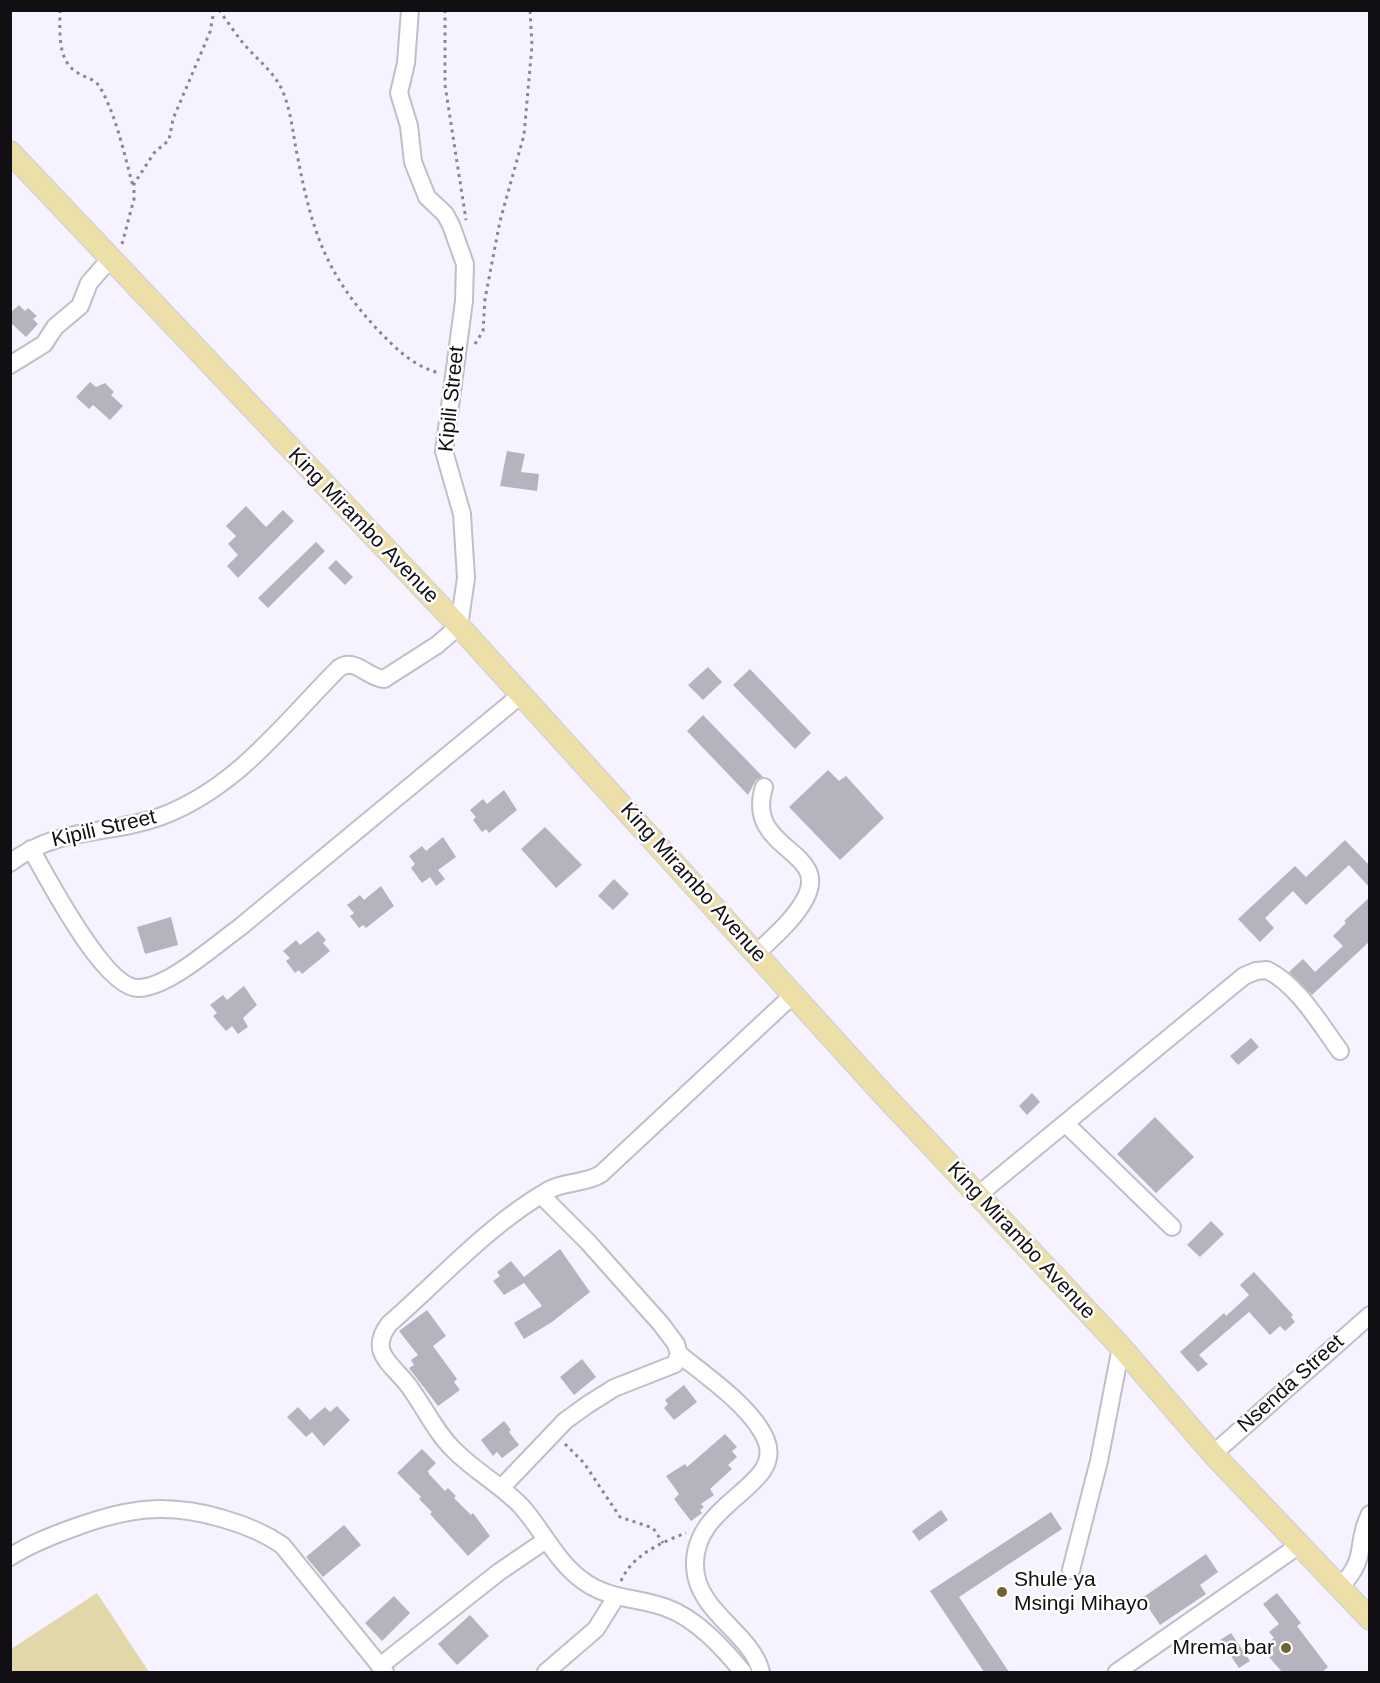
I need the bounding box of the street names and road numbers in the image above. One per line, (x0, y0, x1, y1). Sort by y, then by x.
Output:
street label: Kipili Street (434, 345, 470, 453)
street label: King Mirambo Avenue (282, 443, 444, 609)
street label: King Mirambo Avenue (615, 798, 771, 968)
street label: Kipili Street (49, 805, 159, 853)
street label: King Mirambo Avenue (941, 1157, 1101, 1325)
street label: Nsenda Street (1233, 1330, 1349, 1438)

